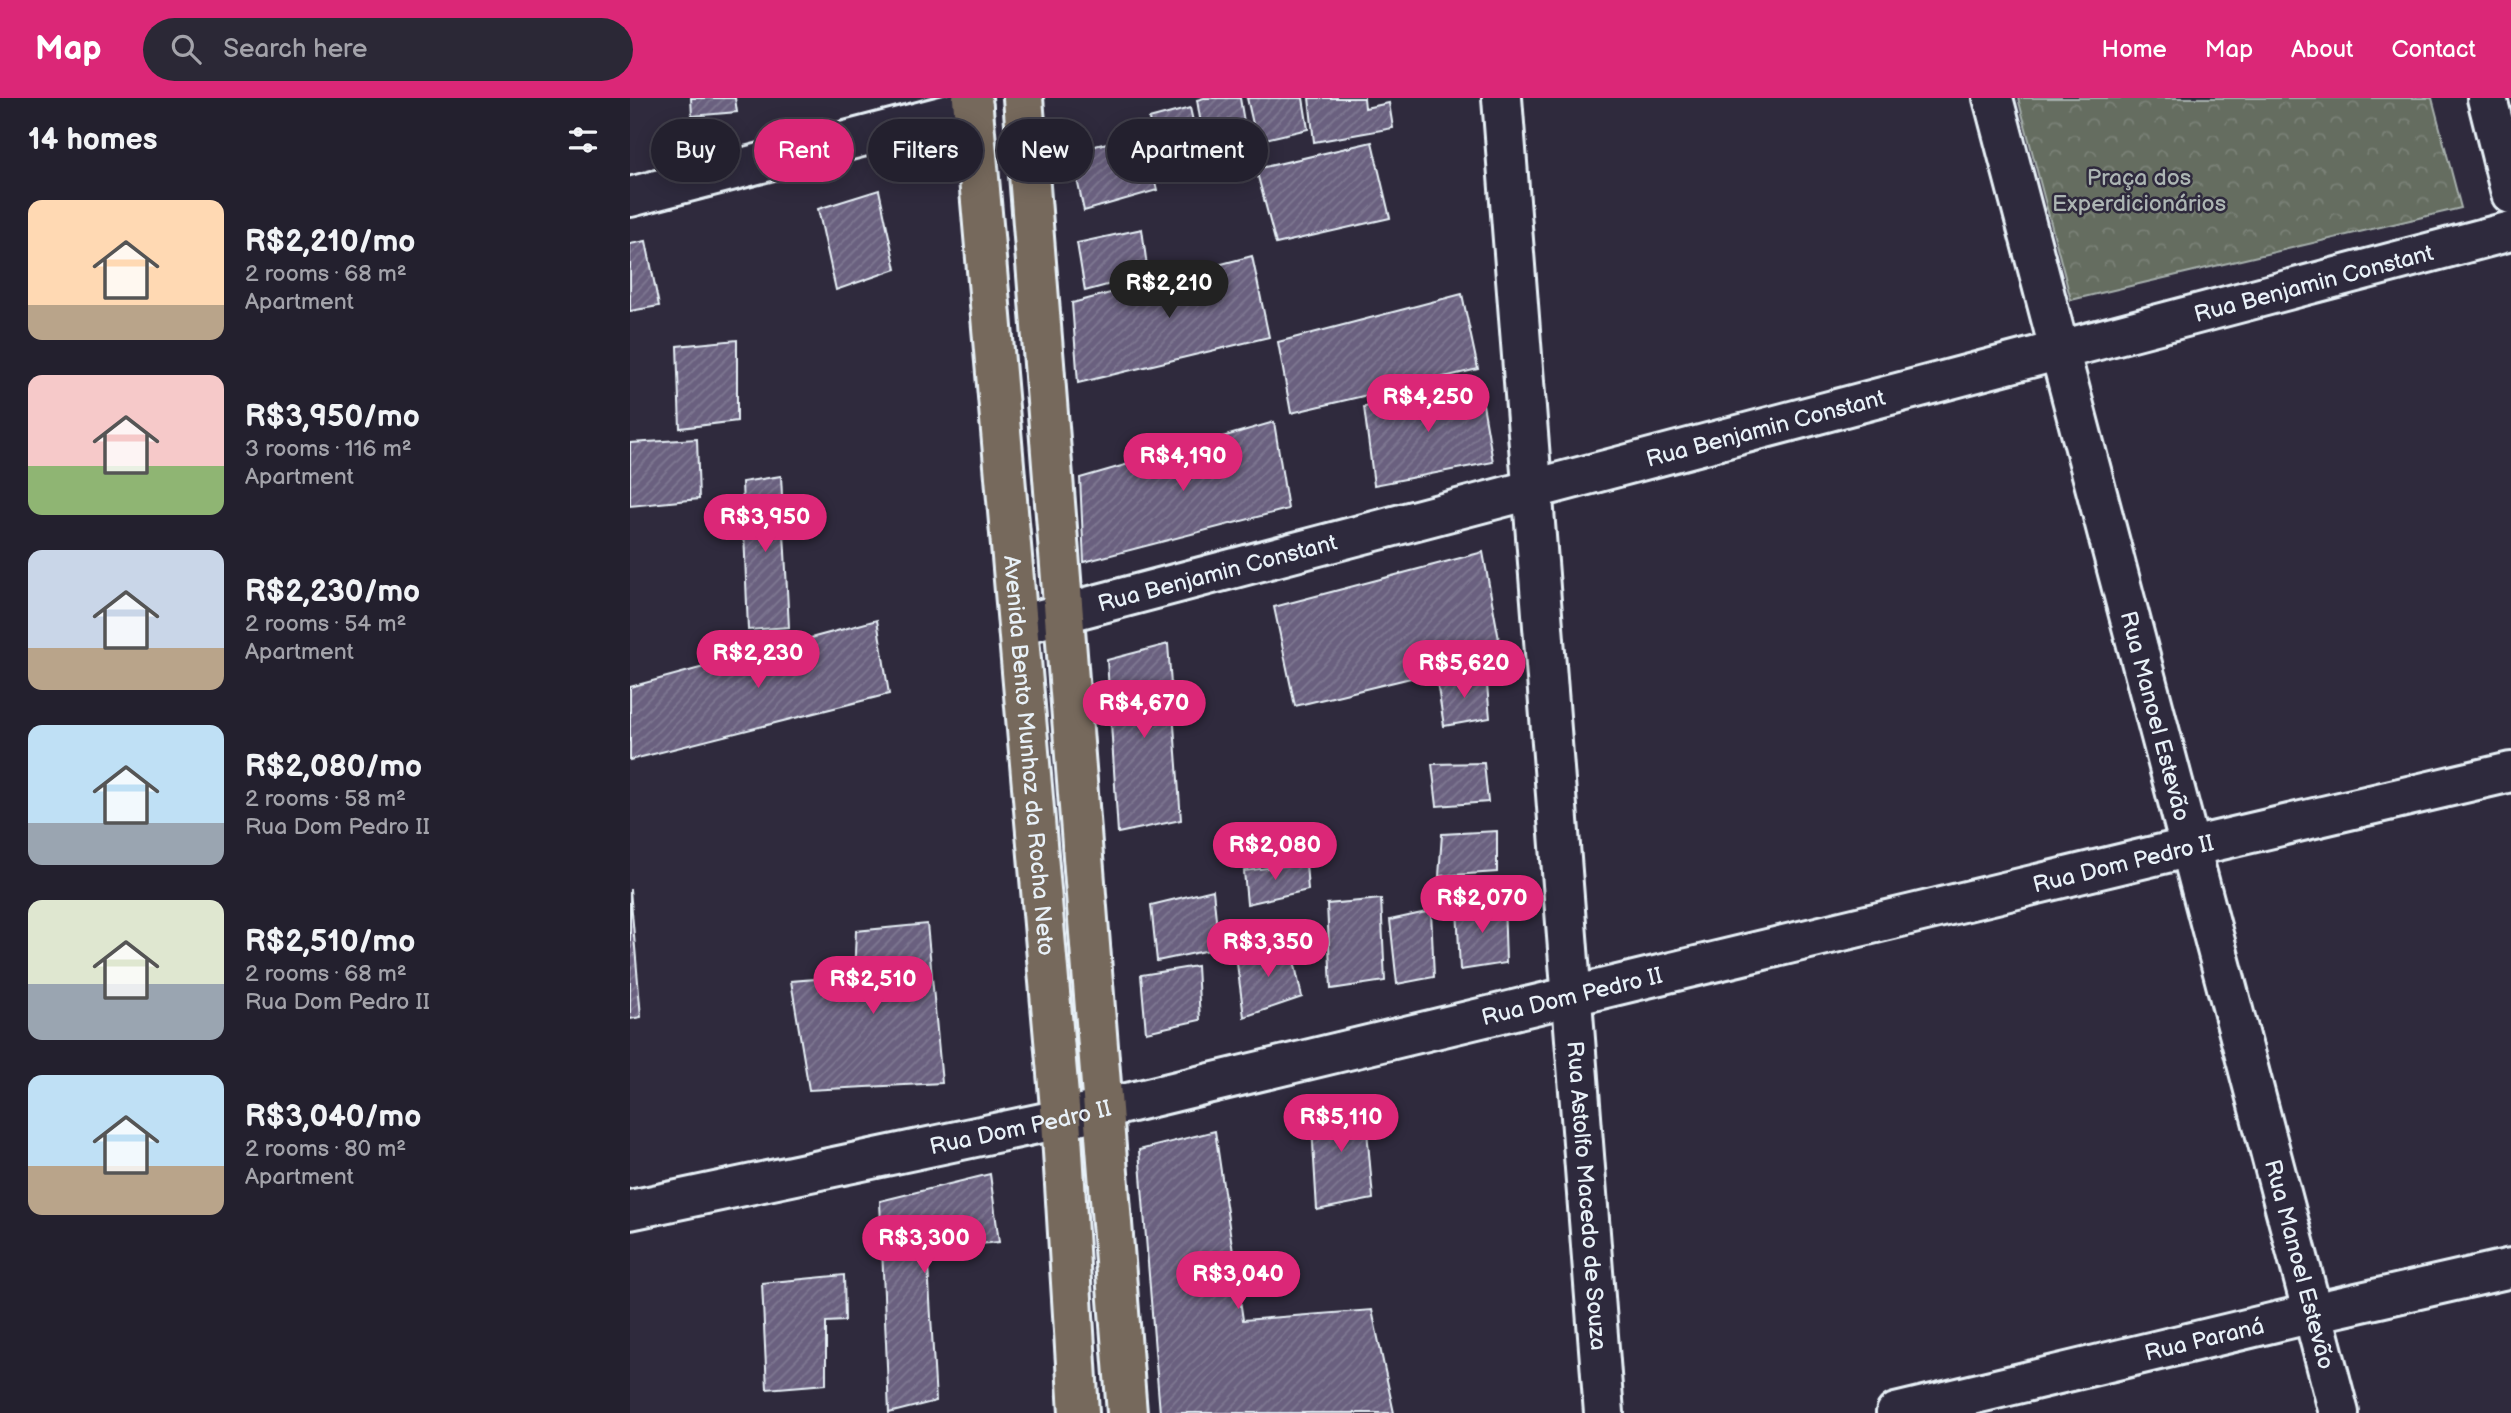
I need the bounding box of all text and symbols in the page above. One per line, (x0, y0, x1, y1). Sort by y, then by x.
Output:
search box (143, 18, 633, 81)
text: Map (35, 29, 101, 69)
icon: search (167, 30, 205, 68)
text: Search here (223, 34, 367, 65)
text: Home (2102, 35, 2167, 64)
text: Map (2205, 35, 2253, 64)
text: About (2291, 35, 2353, 64)
text: Contact (2391, 35, 2476, 64)
chip: Buy (651, 119, 740, 182)
chip: Rent (754, 119, 854, 182)
chip: Filters (868, 119, 983, 182)
chip: New (997, 119, 1093, 182)
chip: Apartment (1107, 119, 1268, 182)
icon: filters (564, 121, 602, 159)
text: 14 homes (28, 122, 157, 158)
park label: Praça dos Experdicionários (2052, 164, 2226, 218)
text: R$2,210/mo (245, 224, 415, 260)
icon: home (84, 228, 168, 312)
street label: Rua Benjamin Constant (2191, 239, 2436, 329)
text: 2 rooms · 68 m² (245, 260, 407, 288)
pin: R$2,210 (1104, 260, 1234, 320)
text: R$2,210 (1125, 269, 1213, 297)
text: Apartment (245, 288, 354, 316)
pin: R$4,250 (1363, 374, 1493, 434)
text: R$4,250 (1383, 383, 1473, 411)
street label: Rua Benjamin Constant (1643, 384, 1888, 474)
text: R$3,950/mo (245, 399, 420, 435)
icon: home (84, 403, 168, 487)
pin: R$4,190 (1118, 434, 1248, 493)
text: 3 rooms · 116 m² (245, 435, 412, 463)
text: R$4,190 (1139, 442, 1227, 470)
text: Apartment (245, 463, 354, 491)
pin: R$3,950 (700, 494, 830, 554)
text: R$3,950 (720, 503, 810, 531)
street label: Rua Benjamin Constant (1095, 529, 1340, 619)
street label: Avenida Bento Munhoz da Rocha Neto (997, 554, 1060, 957)
text: R$2,230/mo (245, 574, 420, 610)
icon: home (84, 578, 168, 662)
street label: Rua Manoel Estevão (2114, 608, 2196, 824)
text: 2 rooms · 54 m² (245, 610, 407, 638)
pin: R$2,230 (693, 630, 823, 690)
text: Apartment (245, 638, 354, 666)
text: R$2,230 (713, 639, 803, 667)
pin: R$5,620 (1399, 640, 1529, 700)
text: R$5,620 (1419, 649, 1509, 677)
pin: R$4,670 (1079, 680, 1209, 740)
text: R$4,670 (1099, 689, 1189, 717)
text: R$2,080/mo (245, 749, 422, 785)
icon: home (84, 753, 168, 837)
text: 2 rooms · 58 m² (245, 785, 406, 813)
text: Rua Dom Pedro II (245, 813, 430, 841)
pin: R$2,080 (1210, 822, 1340, 882)
street label: Rua Dom Pedro II (2030, 829, 2217, 900)
text: R$2,080 (1229, 831, 1321, 859)
pin: R$2,070 (1417, 876, 1547, 935)
text: R$2,070 (1436, 884, 1528, 912)
pin: R$3,350 (1203, 920, 1333, 979)
text: R$2,510/mo (245, 924, 415, 960)
icon: home (84, 928, 168, 1012)
text: R$3,350 (1223, 928, 1313, 956)
pin: R$2,510 (808, 956, 938, 1016)
text: 2 rooms · 68 m² (245, 960, 407, 988)
street label: Rua Dom Pedro II (1479, 962, 1665, 1032)
text: R$2,510 (829, 965, 917, 993)
text: Rua Dom Pedro II (245, 988, 430, 1016)
street label: Rua Astolfo Macedo de Souza (1560, 1040, 1612, 1352)
street label: Rua Dom Pedro II (927, 1094, 1114, 1161)
pin: R$5,110 (1276, 1094, 1406, 1154)
text: R$3,040/mo (245, 1099, 421, 1135)
icon: home (84, 1103, 168, 1187)
text: R$5,110 (1300, 1103, 1382, 1131)
text: 2 rooms · 80 m² (245, 1135, 406, 1163)
street label: Rua Manoel Estevão (2258, 1157, 2340, 1373)
text: Apartment (245, 1163, 354, 1191)
pin: R$3,300 (859, 1216, 989, 1275)
text: R$3,300 (878, 1224, 970, 1252)
pin: R$3,040 (1173, 1252, 1303, 1311)
text: R$3,040 (1192, 1260, 1284, 1288)
street label: Rua Paraná (2142, 1312, 2267, 1368)

